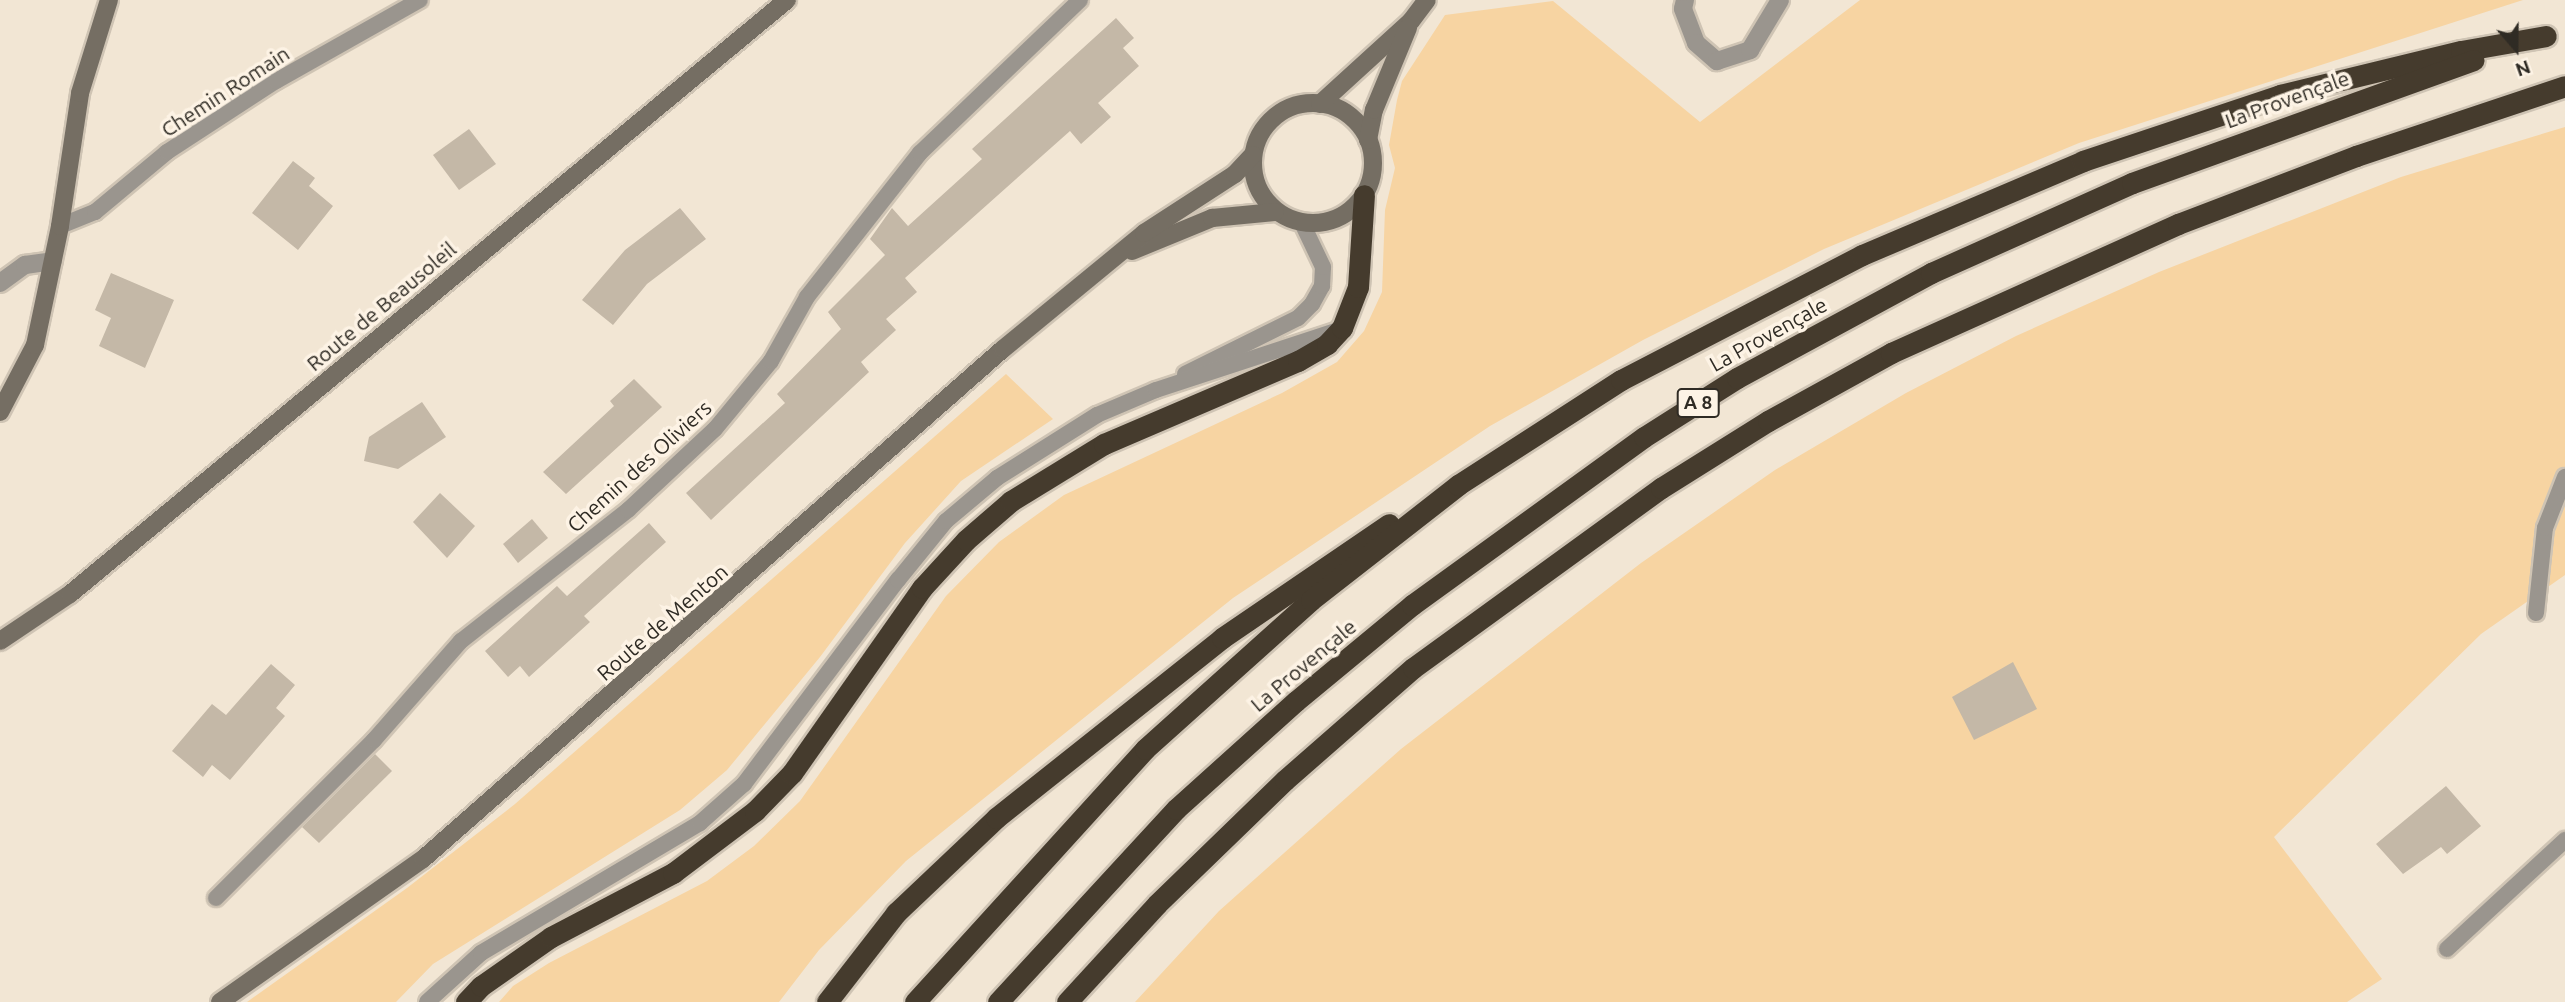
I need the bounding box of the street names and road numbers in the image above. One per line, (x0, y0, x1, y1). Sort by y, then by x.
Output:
street label: Chemin Romain (156, 40, 294, 142)
street label: La Provençale (2221, 65, 2353, 133)
street label: Route de Beausoleil (301, 236, 461, 376)
street label: La Provençale (1705, 291, 1831, 377)
road number: A 8 (1675, 388, 1721, 418)
street label: Chemin des Oliviers (562, 395, 716, 537)
street label: Route de Menton (591, 558, 733, 686)
street label: La Provençale (1245, 613, 1361, 717)

